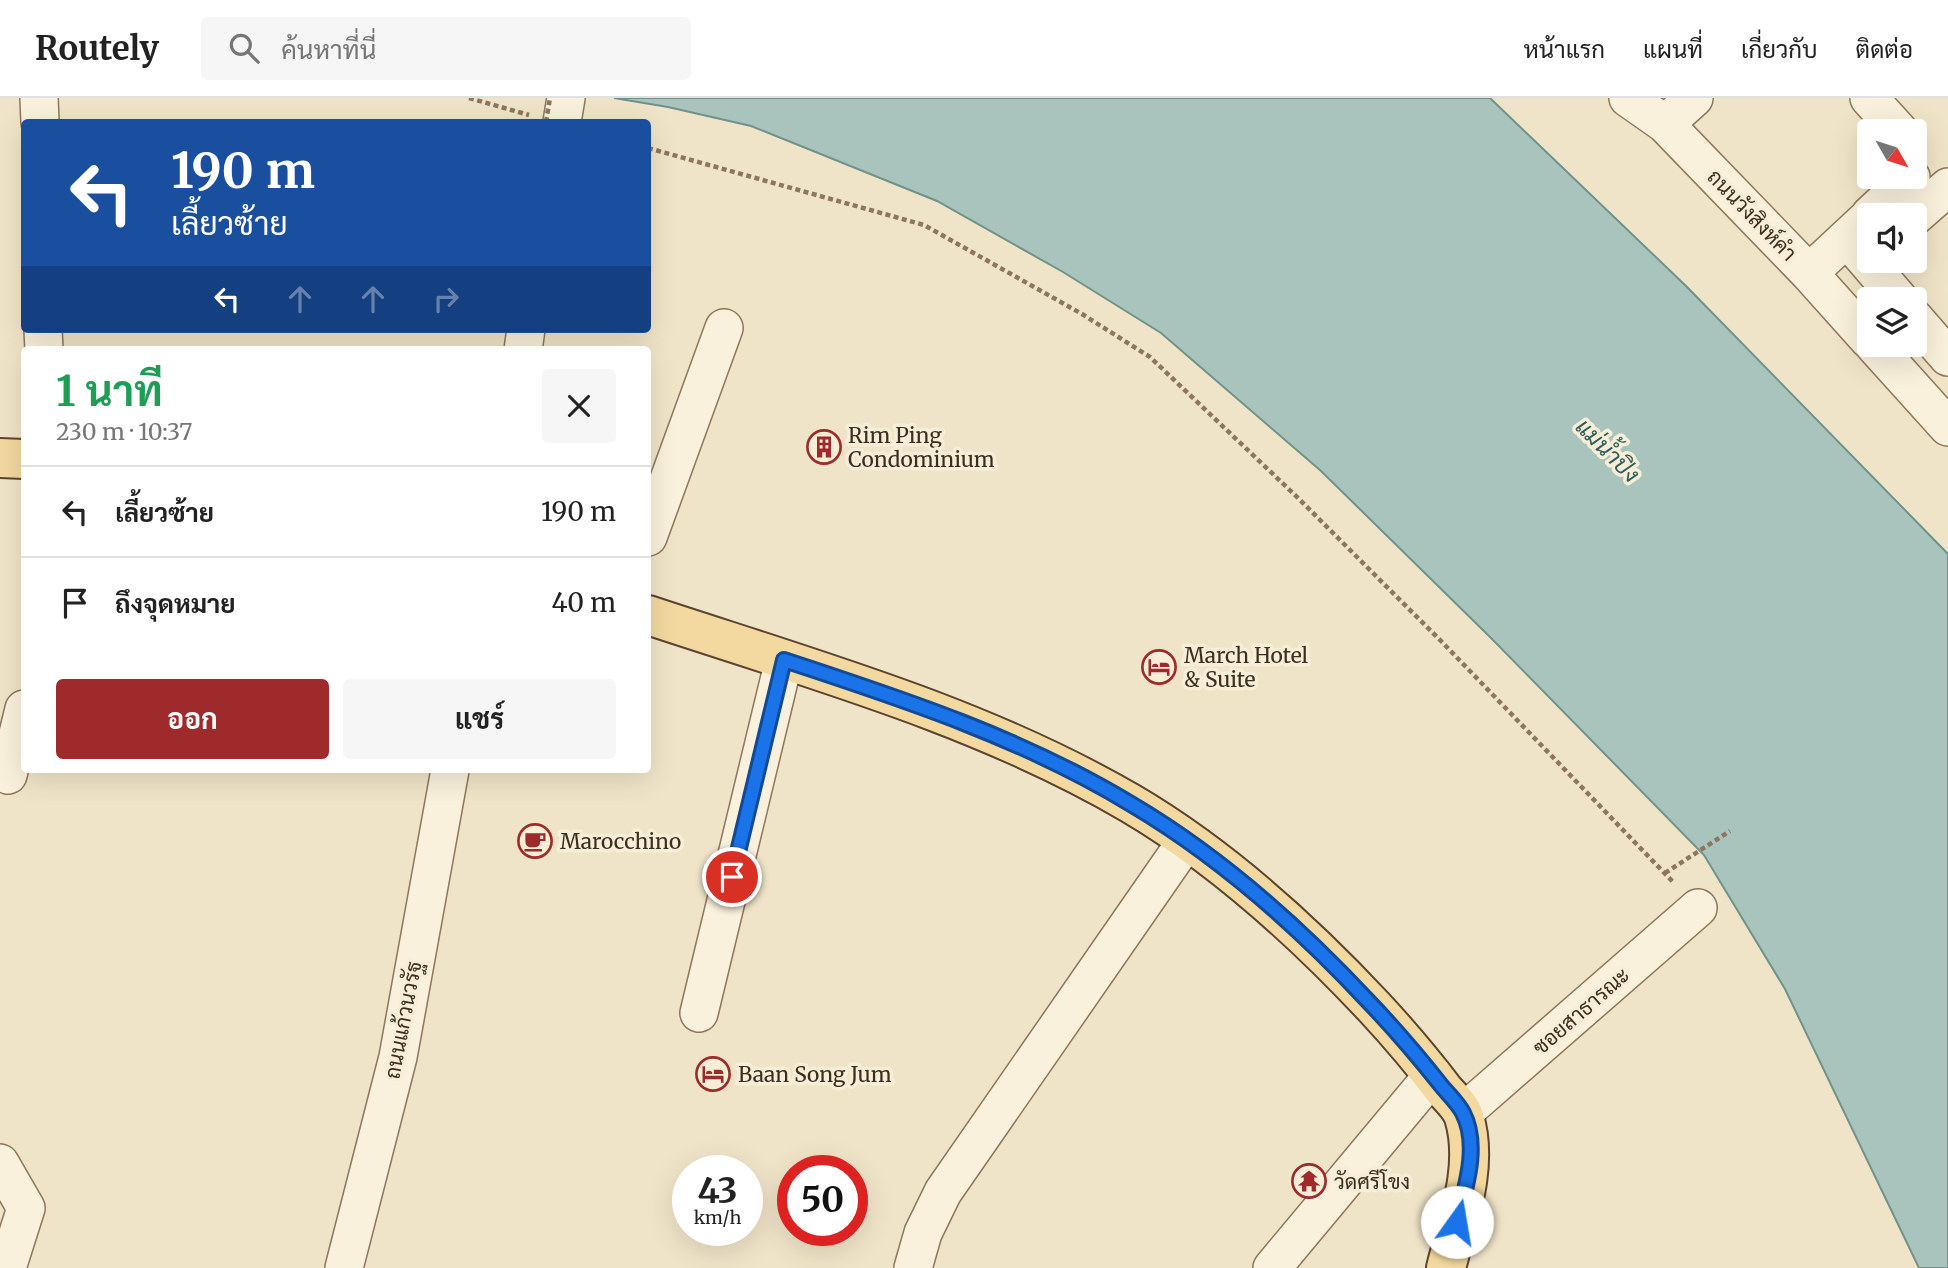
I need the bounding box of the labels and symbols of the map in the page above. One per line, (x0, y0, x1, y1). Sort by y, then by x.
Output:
north arrow (1857, 119, 1927, 189)
street label: ถนนวังสิงห์คำ (1702, 163, 1802, 267)
water label: แม่น้ำปิง (1570, 408, 1650, 488)
place label: Rim Ping Condominium (848, 422, 995, 473)
building icon: Rim Ping Condominium (805, 428, 843, 466)
place label: March Hotel & Suite (1184, 642, 1309, 693)
hotel icon: March Hotel & Suite (1140, 648, 1178, 686)
cafe icon: Marocchino (516, 822, 554, 860)
place label: Marocchino (560, 828, 681, 855)
pin (702, 847, 762, 907)
street label: ถนนแก้วนวรัฐ (378, 959, 428, 1081)
street label: ซอยสาธารณะ (1527, 961, 1635, 1061)
hotel icon: Baan Song Jum (694, 1055, 732, 1093)
place label: Baan Song Jum (738, 1061, 892, 1088)
speed limit sign: 50 (777, 1155, 868, 1246)
temple icon: วัดศรีโขง (1290, 1162, 1328, 1200)
place label: วัดศรีโขง (1334, 1168, 1410, 1195)
position arrow (1420, 1185, 1494, 1259)

